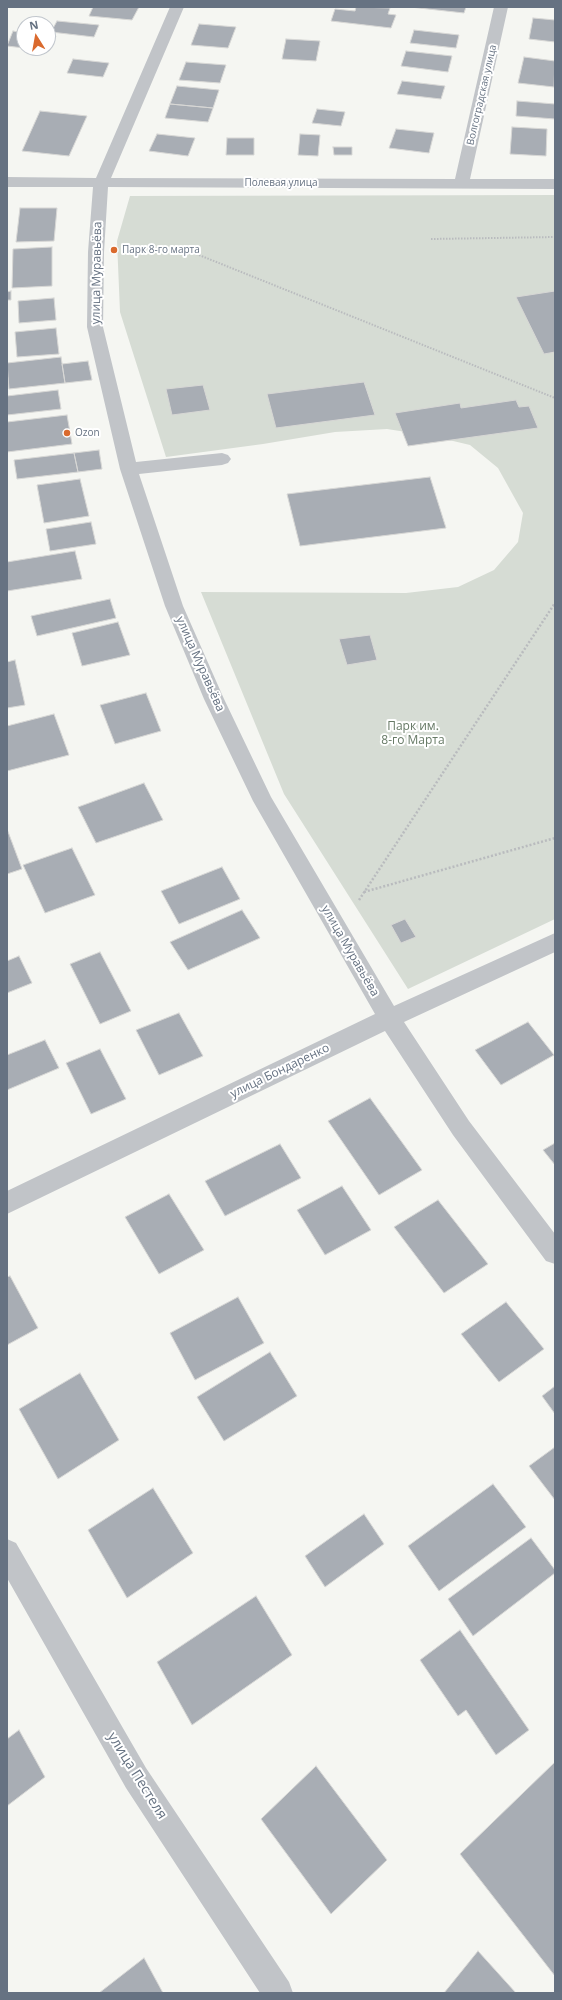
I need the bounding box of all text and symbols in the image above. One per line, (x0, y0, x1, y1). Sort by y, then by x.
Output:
north arrow (16, 16, 56, 56)
text: N (28, 16, 40, 33)
street label: Волгоградская улица (465, 44, 499, 146)
street label: Полевая улица (245, 177, 317, 189)
street label: улица Муравьёва (89, 221, 105, 325)
place label: Парк 8-го марта (122, 244, 200, 256)
marker: Парк 8-го марта (109, 245, 119, 255)
place label: Ozon (75, 427, 100, 439)
marker: Ozon (62, 428, 72, 438)
street label: улица Муравьёва (172, 614, 228, 714)
park label: Парк им. 8-го Марта (381, 720, 445, 748)
street label: улица Муравьёва (318, 903, 382, 999)
street label: улица Бондаренко (228, 1041, 332, 1101)
street label: улица Пестеля (104, 1730, 170, 1822)

